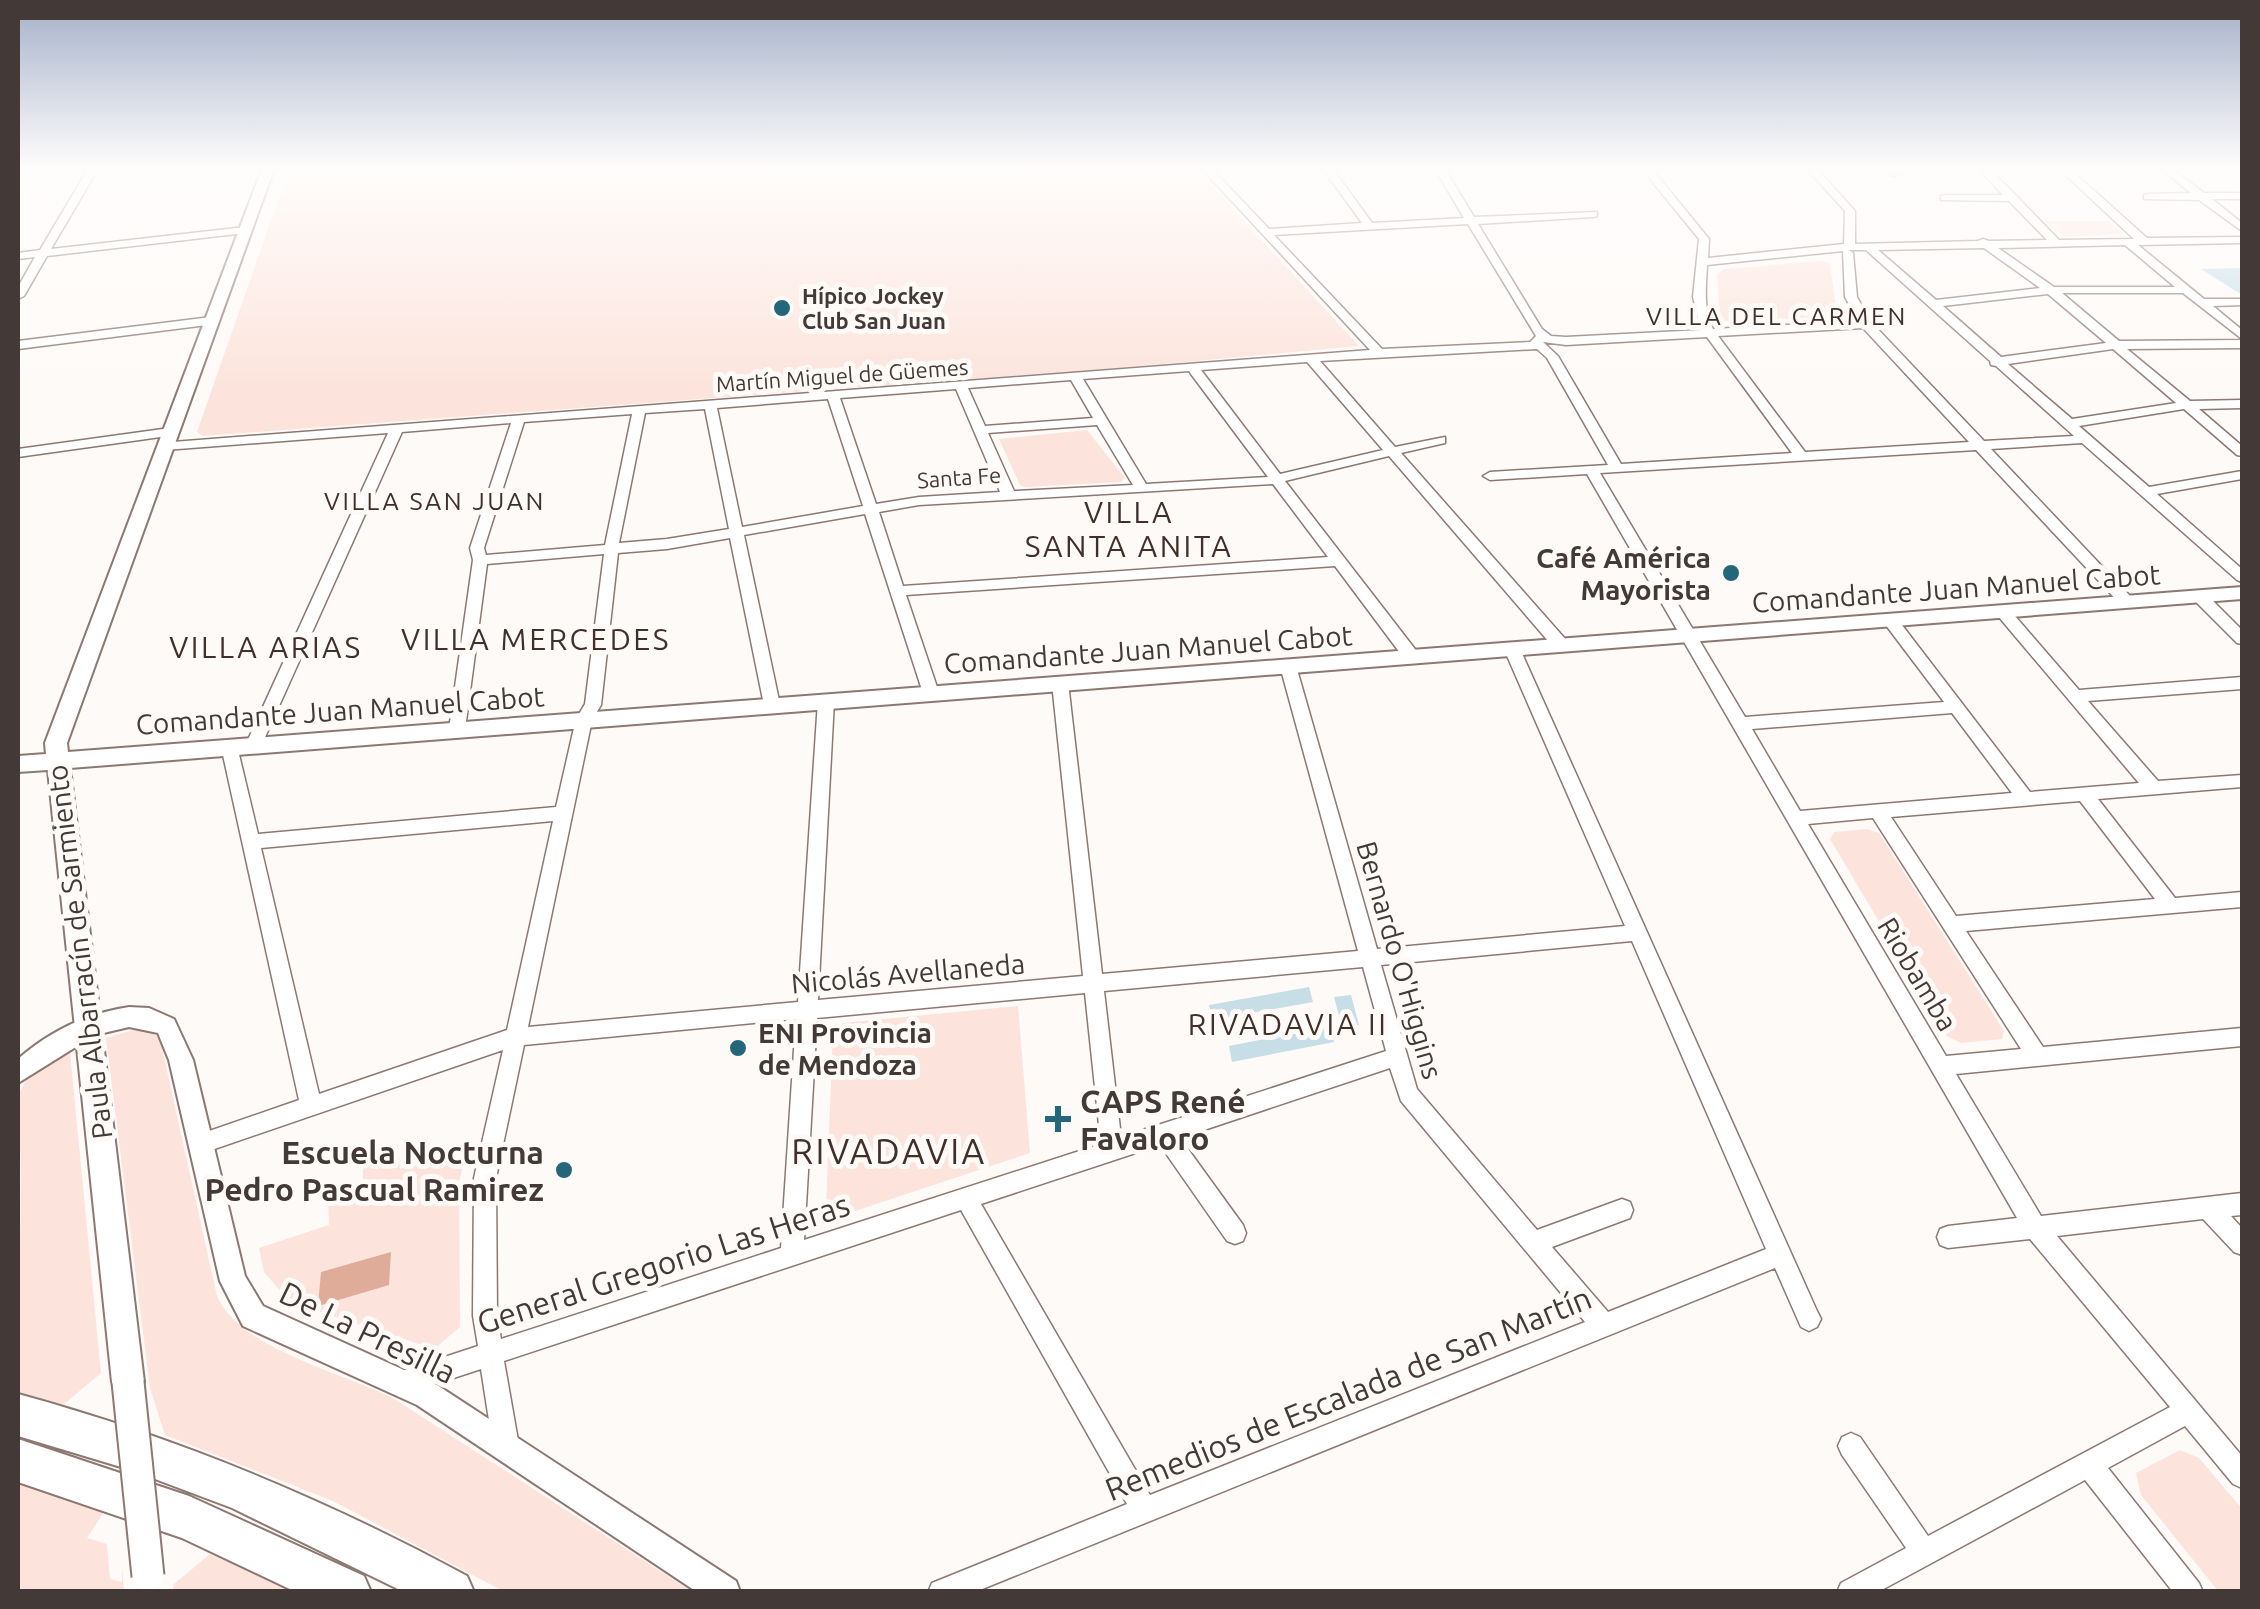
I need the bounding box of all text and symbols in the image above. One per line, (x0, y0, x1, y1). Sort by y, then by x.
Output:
place label: Hípico Jockey Club San Juan (802, 283, 946, 333)
marker: Hípico Jockey Club San Juan (771, 297, 793, 319)
district label: VILLA DEL CARMEN (1646, 302, 1908, 330)
street label: Martín Miguel de Güemes (715, 354, 969, 396)
street label: Santa Fe (916, 462, 1002, 492)
district label: VILLA SAN JUAN (324, 487, 546, 515)
district label: VILLA SANTA ANITA (1025, 495, 1233, 563)
place label: Café América Mayorista (1536, 542, 1711, 605)
street label: Comandante Juan Manuel Cabot (1751, 558, 2161, 618)
marker: Café América Mayorista (1720, 562, 1742, 584)
street label: Comandante Juan Manuel Cabot (943, 619, 1353, 679)
district label: VILLA MERCEDES (401, 622, 671, 656)
district label: VILLA ARIAS (169, 630, 363, 664)
street label: Comandante Juan Manuel Cabot (135, 680, 545, 740)
street label: Paula Albarracín de Sarmiento (41, 763, 117, 1141)
street label: Bernardo O'Higgins (1351, 838, 1449, 1082)
street label: Riobamba (1872, 912, 1964, 1036)
street label: Nicolás Avellaneda (790, 947, 1026, 999)
district label: RIVADAVIA II (1188, 1007, 1388, 1041)
place label: ENI Provincia de Mendoza (758, 1017, 932, 1080)
marker: ENI Provincia de Mendoza (727, 1037, 749, 1059)
place label: CAPS René Favaloro (1080, 1083, 1246, 1156)
marker: CAPS René Favaloro (1045, 1106, 1071, 1132)
district label: RIVADAVIA (791, 1131, 987, 1171)
place label: Escuela Nocturna Pedro Pascual Ramirez (204, 1134, 544, 1207)
marker: Escuela Nocturna Pedro Pascual Ramirez (553, 1159, 575, 1181)
street label: General Gregorio Las Heras (472, 1186, 854, 1340)
street label: De La Presilla (274, 1274, 462, 1390)
street label: Remedios de Escalada de San Martín (1100, 1279, 1596, 1507)

